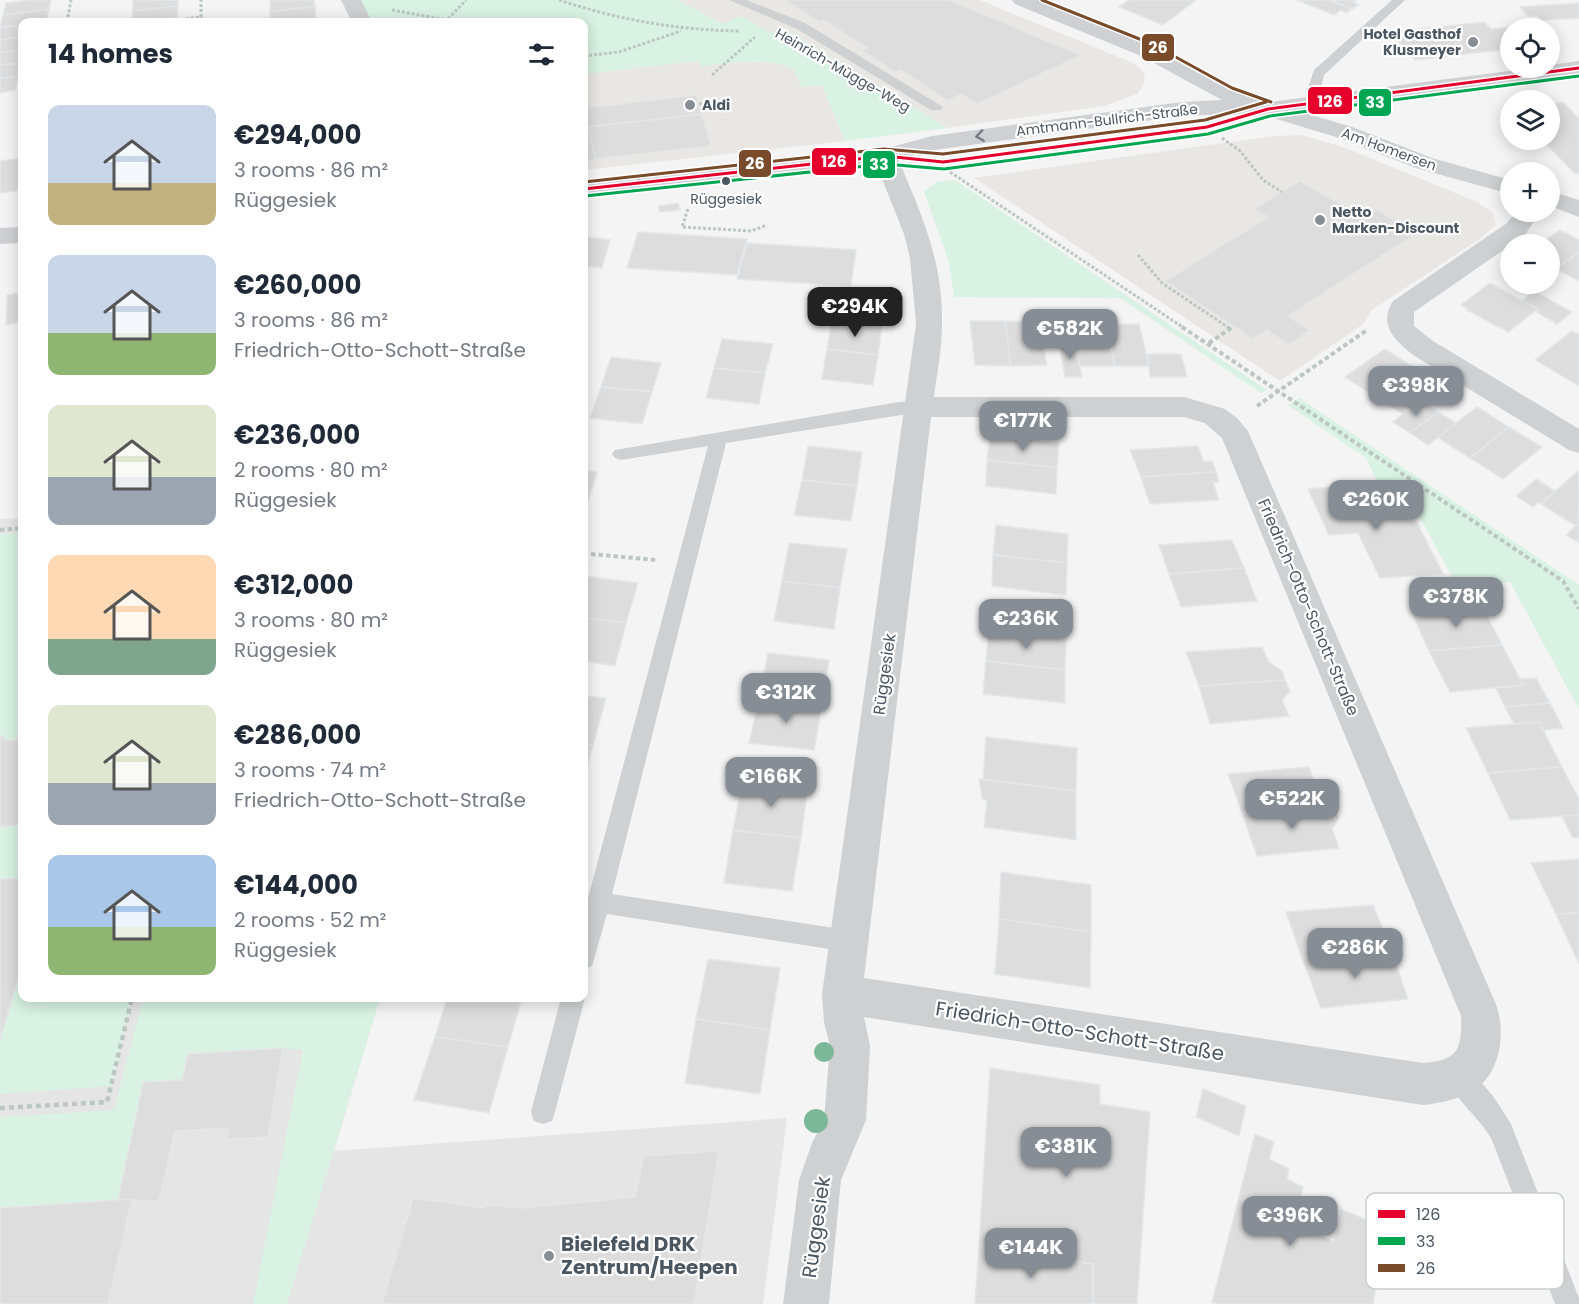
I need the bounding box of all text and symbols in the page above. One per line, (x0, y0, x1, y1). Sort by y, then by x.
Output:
map controls (1500, 18, 1560, 294)
button: locate (1500, 18, 1560, 78)
street label: Heinrich-Mügge-Weg (772, 23, 914, 117)
place label: Hotel Gasthof Klusmeyer (1363, 24, 1461, 60)
line badge: 26 (1141, 33, 1175, 62)
marker: Hotel Gasthof Klusmeyer (1466, 35, 1480, 49)
text: 14 homes (48, 36, 173, 72)
text: 26 (1148, 36, 1168, 59)
icon: filters (525, 38, 558, 71)
line badge: 126 (1307, 86, 1353, 115)
line badge: 33 (1358, 88, 1392, 117)
text: 126 (1317, 90, 1343, 113)
button: layers (1500, 90, 1560, 150)
text: 33 (1365, 91, 1385, 114)
place label: Aldi (702, 95, 730, 115)
marker: Aldi (683, 98, 697, 112)
street label: Amtmann-Bullrich-Straße (1015, 99, 1199, 141)
text: €294,000 (234, 117, 361, 153)
street label: Am Homersen (1339, 123, 1439, 175)
icon: home (96, 129, 168, 201)
one-way arrow (976, 130, 985, 142)
line badge: 126 (811, 147, 857, 176)
line badge: 26 (738, 149, 772, 178)
text: 126 (821, 150, 847, 173)
line badge: 33 (862, 150, 896, 179)
text: 26 (745, 152, 765, 175)
text: 33 (869, 153, 889, 176)
text: 3 rooms · 86 m² (234, 156, 388, 184)
button: + (1500, 162, 1560, 222)
marker: Rüggesiek (720, 175, 732, 187)
text: Rüggesiek (234, 186, 336, 214)
place label: Rüggesiek (690, 189, 763, 209)
place label: Netto Marken-Discount (1332, 202, 1460, 238)
marker: Netto Marken-Discount (1313, 213, 1327, 227)
button: − (1500, 234, 1560, 294)
text: €260,000 (234, 267, 361, 303)
icon: home (96, 279, 168, 351)
pin: €294K (813, 287, 897, 338)
text: €294K (821, 292, 889, 320)
text: 3 rooms · 86 m² (234, 306, 388, 334)
pin: €582K (1028, 309, 1112, 360)
text: €582K (1036, 314, 1104, 342)
text: Friedrich-Otto-Schott-Straße (234, 336, 526, 364)
pin: €398K (1374, 366, 1458, 417)
text: €398K (1382, 371, 1450, 399)
pin: €177K (981, 401, 1065, 452)
text: €177K (994, 406, 1052, 434)
text: €236,000 (234, 417, 360, 453)
icon: home (96, 429, 168, 501)
text: 2 rooms · 80 m² (234, 456, 388, 484)
pin: €260K (1334, 480, 1418, 531)
text: €260K (1342, 485, 1410, 513)
text: Rüggesiek (234, 486, 336, 514)
street label: Friedrich-Otto-Schott-Straße (1252, 495, 1365, 719)
text: €312,000 (234, 567, 353, 603)
pin: €378K (1414, 577, 1498, 628)
icon: home (96, 579, 168, 651)
text: €378K (1423, 582, 1489, 610)
pin: €236K (984, 599, 1068, 650)
text: €236K (993, 604, 1059, 632)
text: 3 rooms · 80 m² (234, 606, 388, 634)
street label: Rüggesiek (867, 631, 902, 716)
text: Rüggesiek (234, 636, 336, 664)
pin: €312K (744, 673, 828, 724)
text: €312K (756, 678, 816, 706)
text: €286,000 (234, 717, 361, 753)
icon: home (96, 729, 168, 801)
text: 3 rooms · 74 m² (234, 756, 386, 784)
pin: €166K (729, 757, 813, 808)
text: €166K (740, 762, 802, 790)
pin: €522K (1250, 779, 1334, 830)
text: €522K (1259, 784, 1325, 812)
text: Friedrich-Otto-Schott-Straße (234, 786, 526, 814)
text: €144,000 (234, 867, 358, 903)
icon: home (96, 879, 168, 951)
text: 2 rooms · 52 m² (234, 906, 386, 934)
pin: €286K (1313, 928, 1397, 979)
text: €286K (1322, 933, 1388, 961)
text: Rüggesiek (234, 936, 336, 964)
street label: Friedrich-Otto-Schott-Straße (934, 994, 1226, 1068)
pin: €381K (1024, 1127, 1108, 1178)
text: €381K (1035, 1132, 1097, 1160)
street label: Rüggesiek (795, 1174, 837, 1280)
legend (1366, 1193, 1564, 1289)
pin: €396K (1248, 1196, 1332, 1247)
text: €396K (1257, 1201, 1324, 1229)
text: 126 (1416, 1203, 1440, 1226)
pin: €144K (989, 1228, 1073, 1279)
place label: Bielefeld DRK Zentrum/Heepen (561, 1230, 738, 1281)
text: 33 (1416, 1230, 1435, 1253)
text: €144K (999, 1233, 1063, 1261)
marker: Bielefeld DRK Zentrum/Heepen (542, 1249, 556, 1263)
text: 26 (1416, 1257, 1435, 1280)

